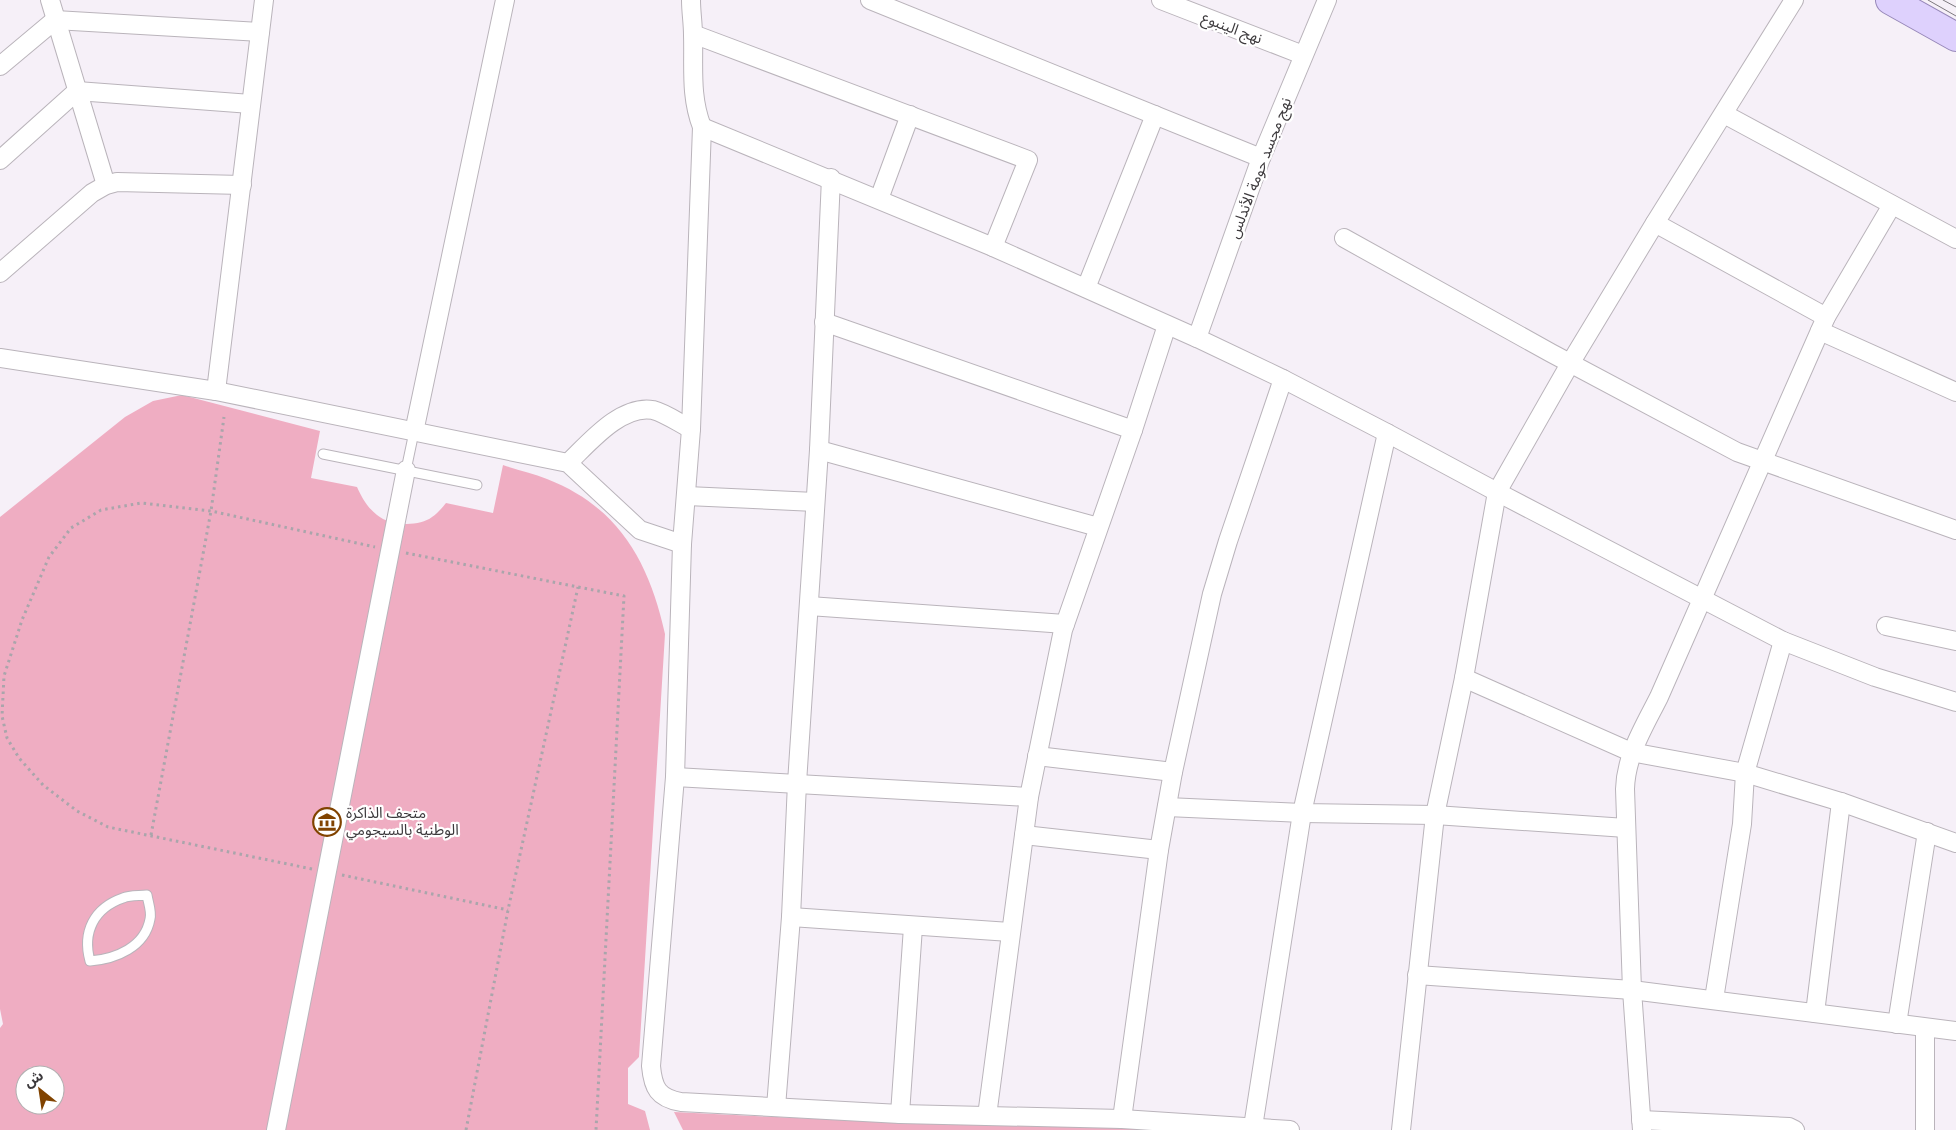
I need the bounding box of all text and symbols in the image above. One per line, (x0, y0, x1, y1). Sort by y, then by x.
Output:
street label: نهج الينبوع (1198, 6, 1265, 51)
street label: نهج مجسد حومة الأندلس (1223, 94, 1298, 242)
place label: متحف الذاكرة الوطنية بالسيجومي (346, 802, 459, 841)
museum icon: متحف الذاكرة الوطنية بالسيجومي (312, 807, 342, 837)
north arrow (15, 1065, 65, 1115)
text: ش (20, 1065, 46, 1091)

